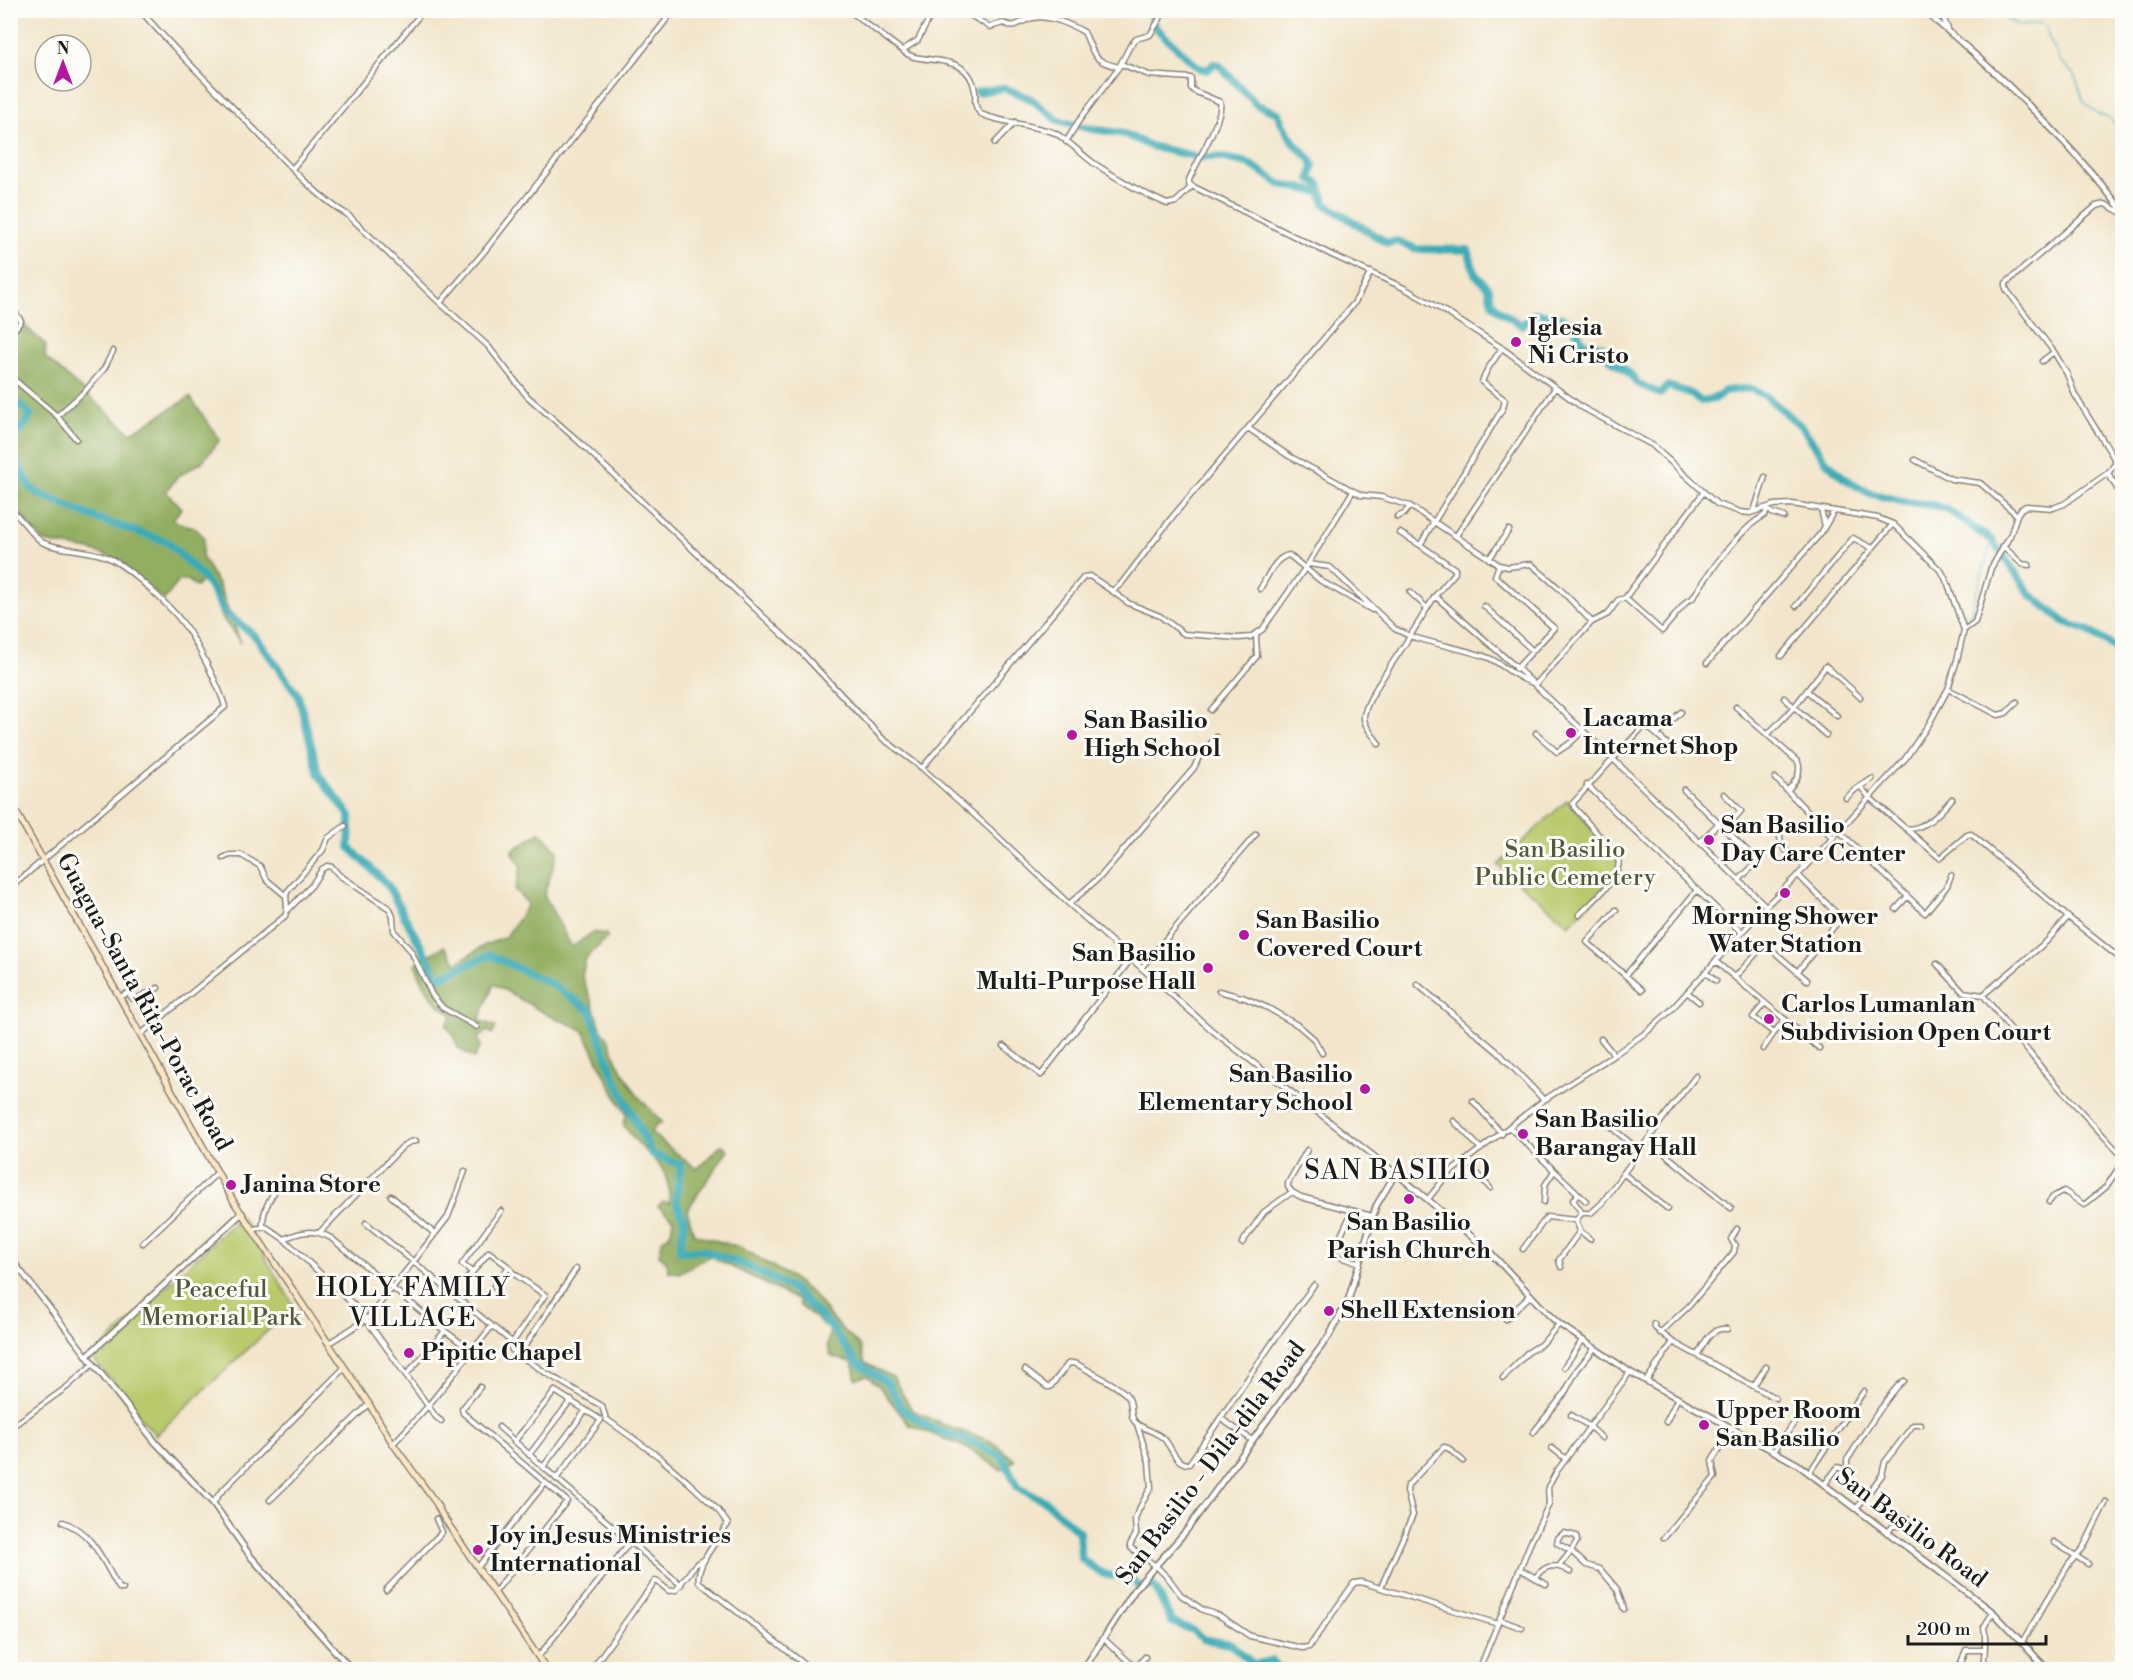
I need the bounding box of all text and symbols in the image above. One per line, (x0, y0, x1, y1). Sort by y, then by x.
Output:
north arrow (33, 33, 93, 93)
text: N (57, 39, 70, 59)
place label: Iglesia Ni Cristo (1528, 313, 1629, 371)
marker: Iglesia Ni Cristo (1509, 335, 1523, 349)
place label: Lacama Internet Shop (1583, 704, 1738, 762)
place label: San Basilio High School (1084, 706, 1221, 764)
marker: Lacama Internet Shop (1564, 726, 1578, 740)
marker: San Basilio High School (1065, 728, 1079, 742)
place label: San Basilio Day Care Center (1721, 811, 1906, 869)
marker: San Basilio Day Care Center (1702, 833, 1716, 847)
park label: San Basilio Public Cemetery (1474, 835, 1656, 893)
street label: Guagua-Santa Rita-Porac Road (49, 848, 239, 1157)
marker: Morning Shower Water Station (1778, 886, 1792, 900)
place label: Morning Shower Water Station (1692, 902, 1878, 960)
place label: San Basilio Covered Court (1256, 906, 1423, 964)
marker: San Basilio Covered Court (1237, 928, 1251, 942)
place label: San Basilio Multi-Purpose Hall (976, 939, 1196, 997)
marker: San Basilio Multi-Purpose Hall (1201, 961, 1215, 975)
place label: Carlos Lumanlan Subdivision Open Court (1781, 990, 2051, 1048)
marker: Carlos Lumanlan Subdivision Open Court (1762, 1012, 1776, 1026)
place label: San Basilio Elementary School (1138, 1060, 1353, 1118)
marker: San Basilio Elementary School (1358, 1082, 1372, 1096)
place label: San Basilio Barangay Hall (1535, 1105, 1697, 1163)
marker: San Basilio Barangay Hall (1516, 1127, 1530, 1141)
district label: SAN BASILIO (1304, 1154, 1492, 1188)
place label: Janina Store (240, 1170, 381, 1200)
marker: Janina Store (224, 1178, 238, 1192)
marker: San Basilio Parish Church (1402, 1192, 1416, 1206)
place label: San Basilio Parish Church (1327, 1208, 1491, 1266)
district label: HOLY FAMILY VILLAGE (316, 1272, 511, 1334)
park label: Peaceful Memorial Park (141, 1275, 303, 1333)
place label: Shell Extension (1341, 1296, 1516, 1326)
marker: Shell Extension (1322, 1304, 1336, 1318)
street label: San Basilio - Dila-dila Road (1110, 1335, 1313, 1591)
place label: Pipitic Chapel (421, 1338, 582, 1368)
marker: Pipitic Chapel (402, 1346, 416, 1360)
place label: Upper Room San Basilio (1716, 1396, 1861, 1454)
marker: Upper Room San Basilio (1697, 1418, 1711, 1432)
street label: San Basilio Road (1829, 1461, 1993, 1595)
place label: Joy in Jesus Ministries International (487, 1521, 731, 1579)
marker: Joy in Jesus Ministries International (471, 1543, 485, 1557)
scale bar (1908, 1608, 2046, 1646)
text: 200 m (1917, 1618, 1971, 1641)

